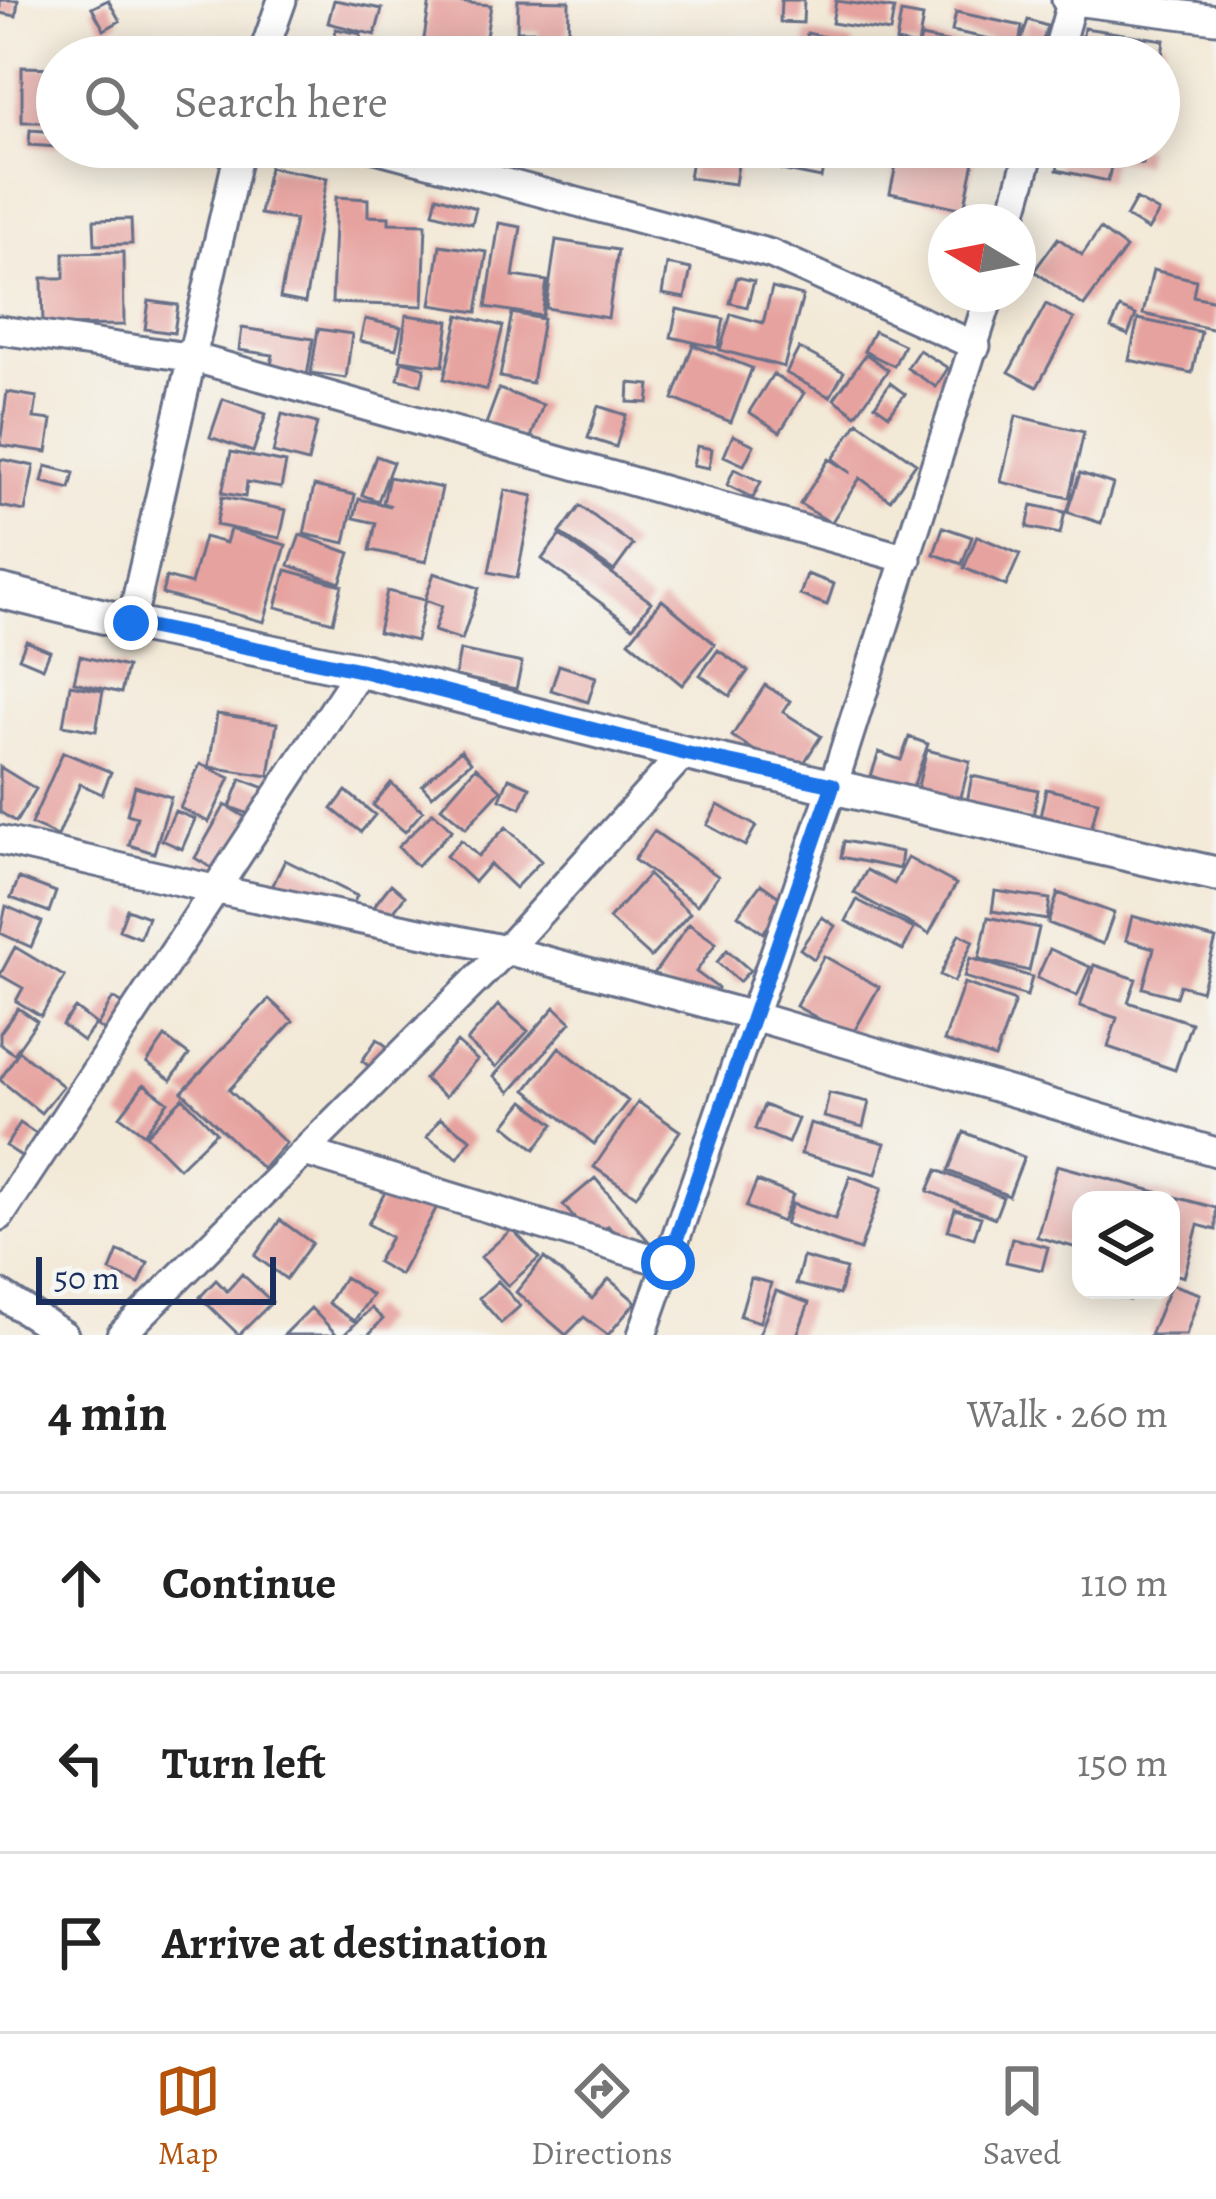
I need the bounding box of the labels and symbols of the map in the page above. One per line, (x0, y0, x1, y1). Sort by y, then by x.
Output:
north arrow (928, 204, 1036, 312)
route end (104, 596, 158, 650)
route start (641, 1236, 695, 1290)
scale bar (36, 1251, 276, 1304)

